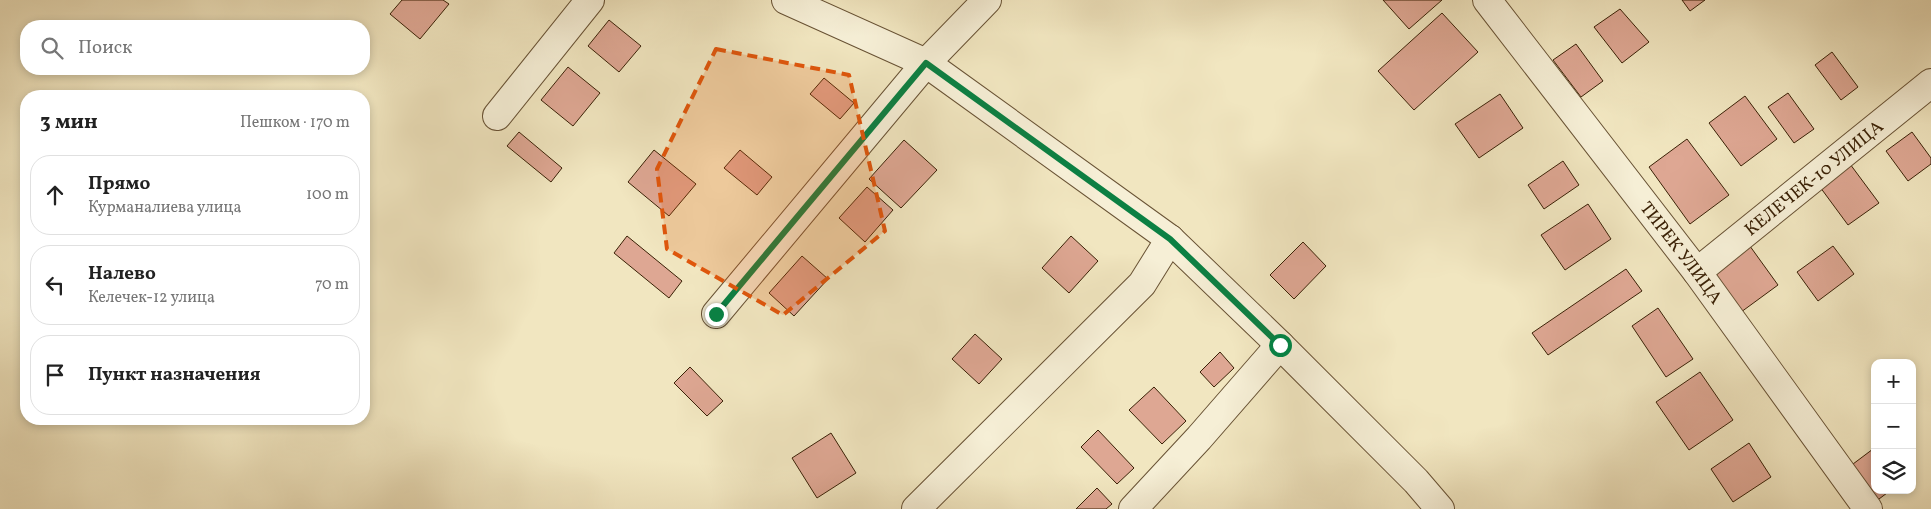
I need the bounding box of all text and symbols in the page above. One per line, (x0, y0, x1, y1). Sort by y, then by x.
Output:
search box (20, 20, 370, 75)
icon: search (38, 34, 66, 62)
text: Поиск (78, 35, 132, 61)
text: 3 мин (40, 108, 98, 137)
text: Пешком · 170 m (240, 112, 350, 134)
street label: КЕЛЕЧЕК-10 УЛИЦА (1740, 115, 1890, 243)
text: Прямо (88, 171, 150, 197)
icon: ahead (41, 181, 69, 209)
text: 100 m (306, 184, 349, 206)
text: Курманалиева улица (88, 197, 241, 219)
street label: ТИРЕК УЛИЦА (1633, 197, 1728, 310)
text: Налево (88, 261, 156, 287)
icon: left (41, 271, 69, 299)
text: 70 m (315, 274, 349, 296)
text: Келечек-12 улица (88, 287, 215, 309)
route end (705, 303, 728, 326)
route start (1269, 334, 1292, 357)
map controls (1871, 359, 1916, 494)
button: + (1871, 359, 1916, 404)
icon: arrive (41, 361, 69, 389)
text: Пункт назначения (88, 362, 261, 388)
button: − (1871, 404, 1916, 449)
button: layers (1871, 449, 1916, 494)

